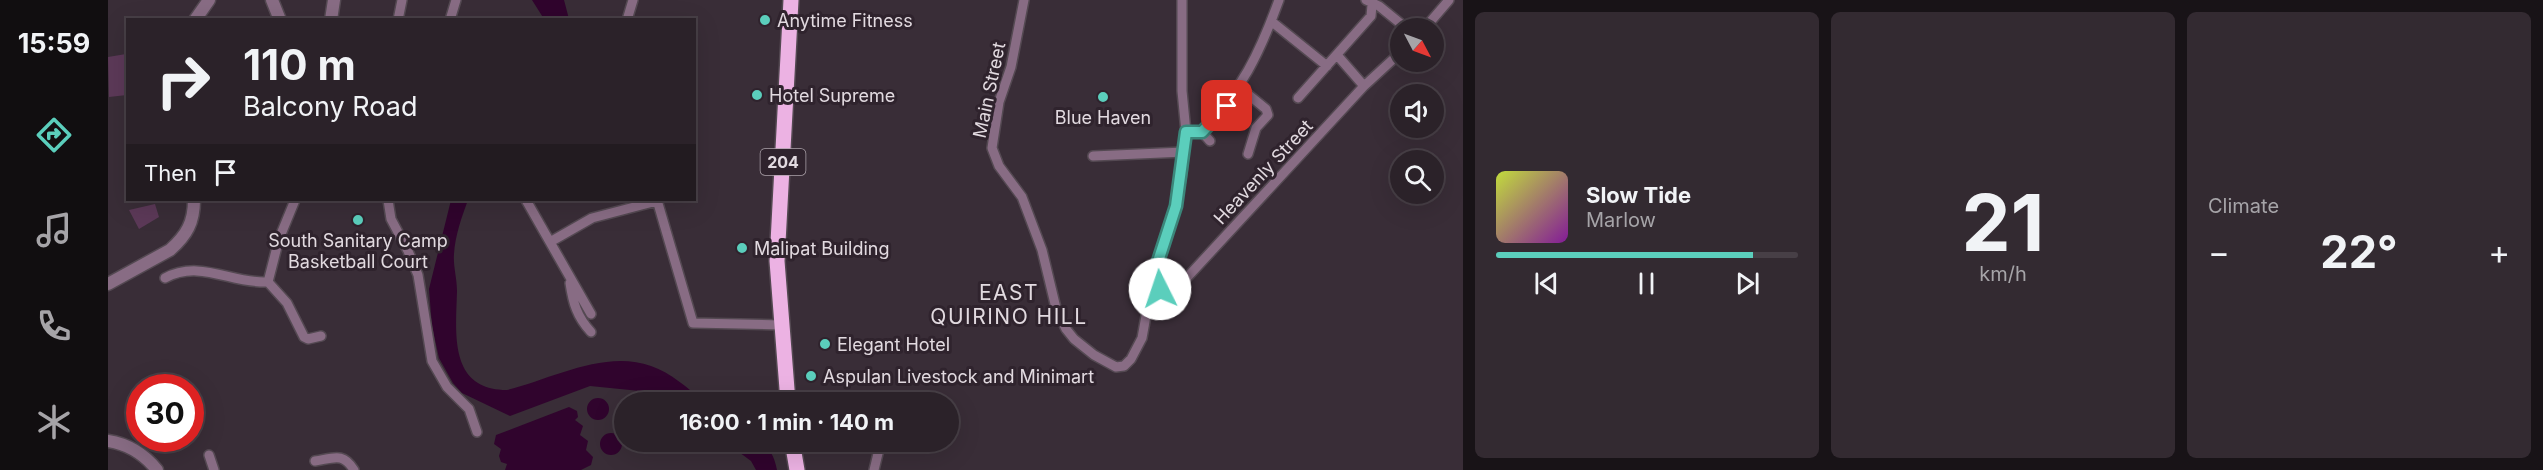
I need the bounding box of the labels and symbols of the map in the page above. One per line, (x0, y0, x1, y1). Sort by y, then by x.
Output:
place label: Anytime Fitness (777, 10, 913, 31)
marker: Anytime Fitness (758, 13, 772, 27)
north arrow (1390, 18, 1444, 72)
street label: Main Street (969, 40, 1009, 140)
pin (1201, 80, 1252, 131)
place label: Hotel Supreme (769, 85, 895, 106)
marker: Hotel Supreme (750, 88, 764, 102)
marker: Blue Haven (1096, 90, 1110, 104)
place label: Blue Haven (1055, 107, 1151, 128)
street label: Heavenly Street (1209, 115, 1317, 229)
road number: 204 (760, 149, 806, 175)
marker: South Sanitary Camp Basketball Court (351, 213, 365, 227)
place label: South Sanitary Camp Basketball Court (268, 230, 448, 272)
place label: Malipat Building (754, 238, 890, 259)
marker: Malipat Building (735, 241, 749, 255)
position arrow (1128, 257, 1192, 321)
district label: EAST QUIRINO HILL (930, 280, 1088, 329)
place label: Elegant Hotel (837, 334, 950, 355)
marker: Elegant Hotel (818, 337, 832, 351)
place label: Aspulan Livestock and Minimart (823, 366, 1094, 387)
marker: Aspulan Livestock and Minimart (804, 369, 818, 383)
speed limit sign: 30 (126, 374, 204, 452)

